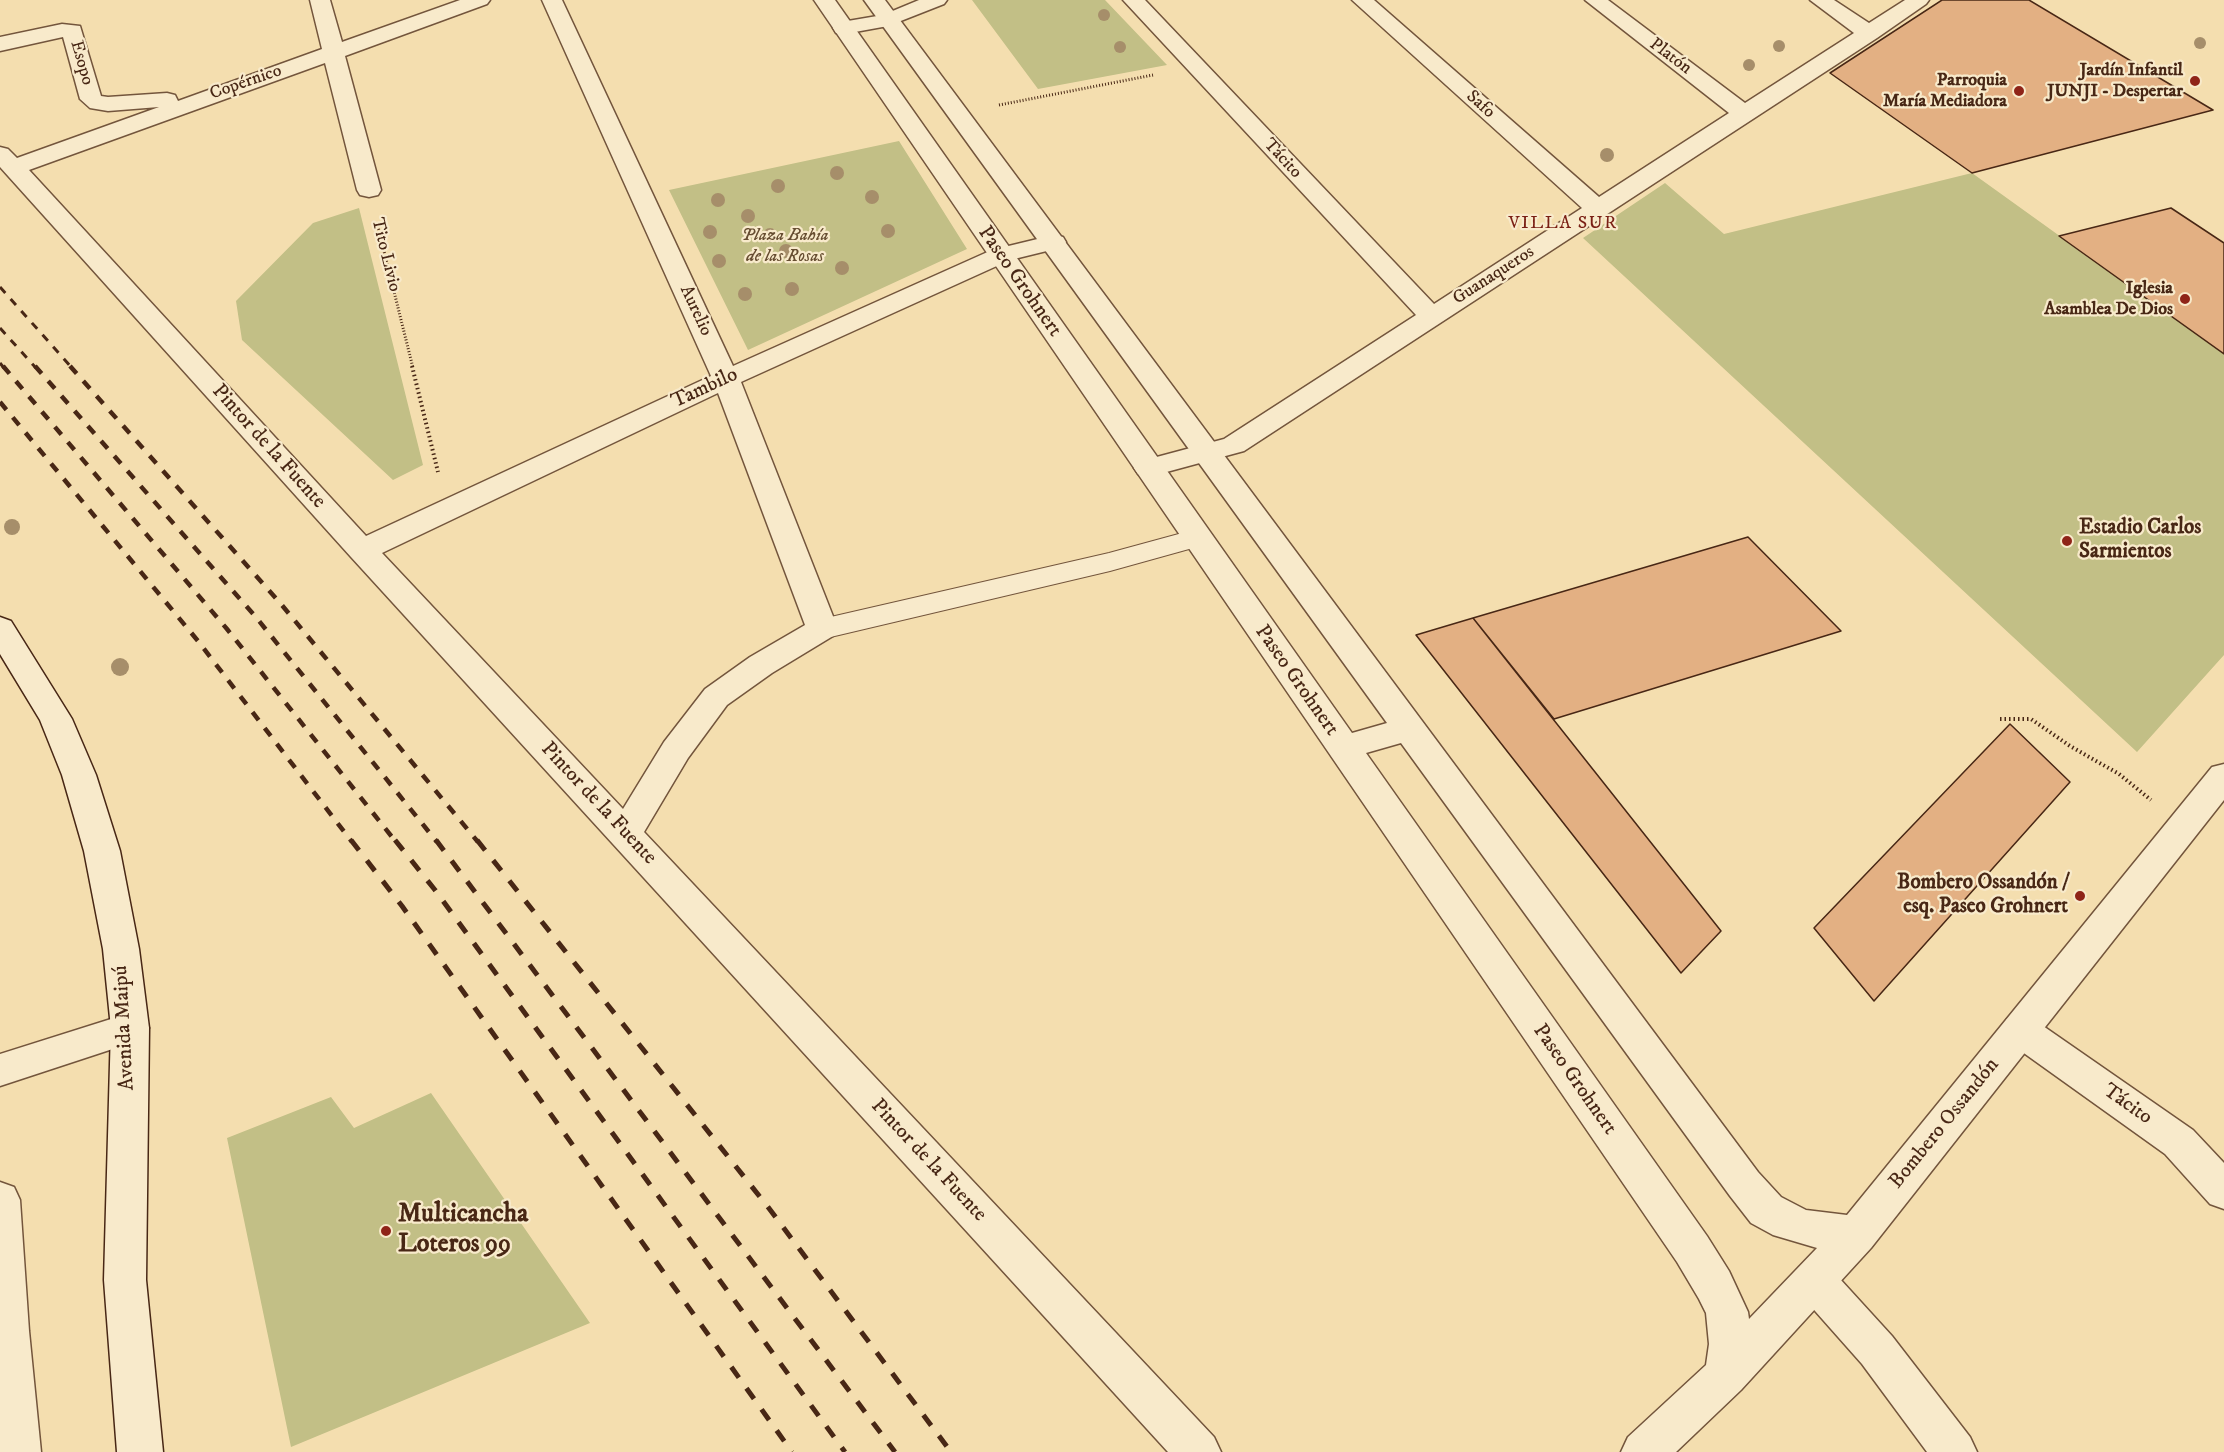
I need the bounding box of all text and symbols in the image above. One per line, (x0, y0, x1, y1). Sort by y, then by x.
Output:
street label: Platón (1645, 34, 1695, 80)
street label: Esopo (64, 38, 98, 88)
place label: Jardín Infantil JUNJI - Despertar (2047, 60, 2183, 103)
street label: Copérnico (207, 61, 285, 105)
place label: Parroquia María Mediadora (1883, 70, 2007, 112)
marker: Jardín Infantil JUNJI - Despertar (2188, 74, 2202, 88)
marker: Parroquia María Mediadora (2012, 84, 2026, 98)
street label: Safo (1461, 86, 1499, 124)
street label: Tácito (1258, 135, 1306, 183)
district label: VILLA SUR (1508, 213, 1618, 235)
street label: Tito Livio (365, 216, 405, 294)
street label: Paseo Grohnert (972, 222, 1066, 342)
park label: Plaza Bahía de las Rosas (742, 225, 828, 268)
street label: Guanaqueros (1449, 242, 1539, 310)
place label: Iglesia Asamblea De Dios (2044, 278, 2173, 320)
street label: Aurelio (674, 282, 716, 340)
marker: Iglesia Asamblea De Dios (2178, 292, 2192, 306)
street label: Tambilo (668, 363, 742, 415)
street label: Pintor de la Fuente (206, 380, 330, 514)
place label: Estadio Carlos Sarmientos (2079, 516, 2201, 566)
marker: Estadio Carlos Sarmientos (2060, 534, 2074, 548)
street label: Paseo Grohnert (1249, 621, 1343, 741)
street label: Pintor de la Fuente (535, 737, 661, 871)
place label: Bombero Ossandón / esq. Paseo Grohnert (1897, 871, 2068, 921)
marker: Bombero Ossandón / esq. Paseo Grohnert (2073, 889, 2087, 903)
street label: Avenida Maipú (109, 965, 141, 1091)
street label: Paseo Grohnert (1527, 1020, 1621, 1140)
street label: Bombero Ossandón (1885, 1054, 2005, 1194)
street label: Tácito (2097, 1079, 2157, 1131)
street label: Pintor de la Fuente (865, 1094, 991, 1228)
place label: Multicancha Loteros 99 (398, 1200, 528, 1262)
marker: Multicancha Loteros 99 (379, 1224, 393, 1238)

